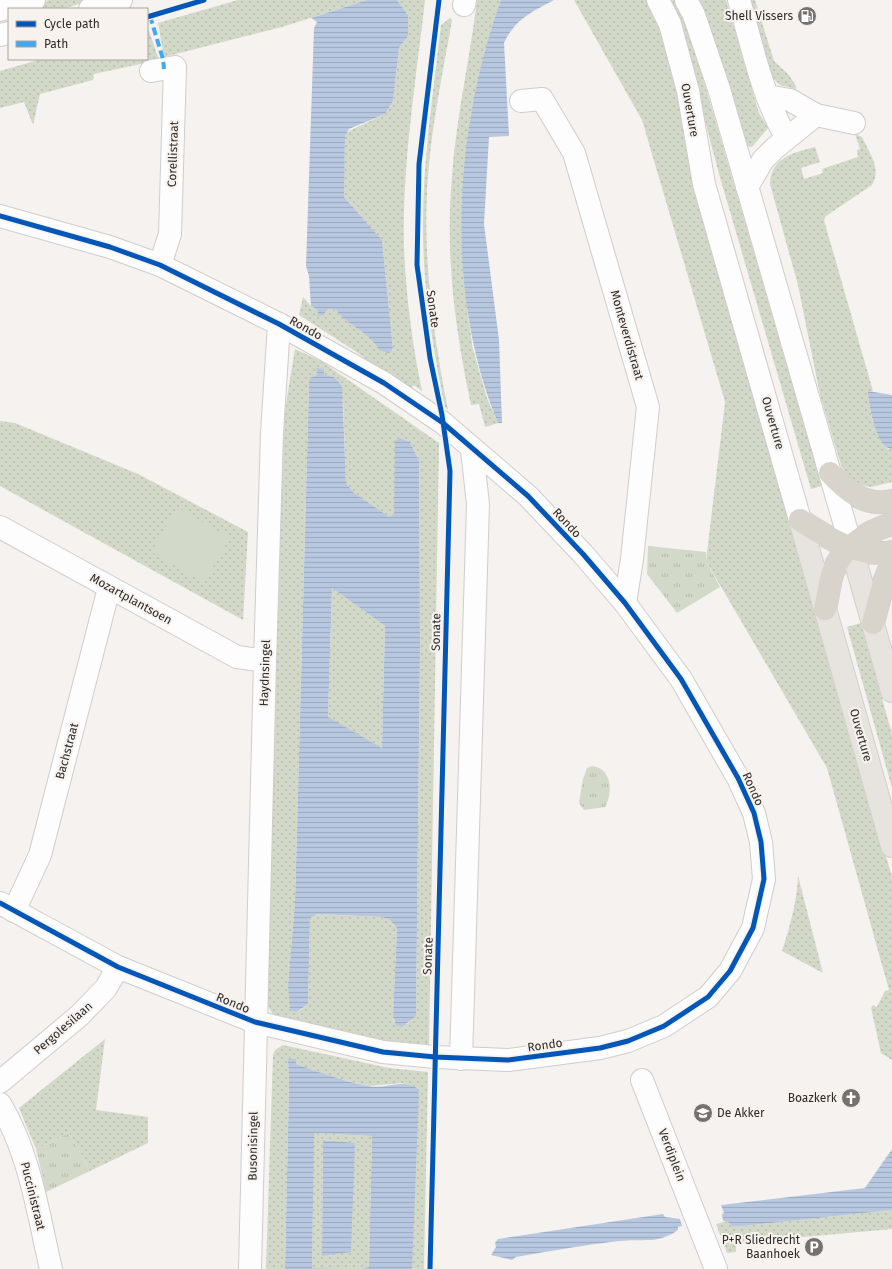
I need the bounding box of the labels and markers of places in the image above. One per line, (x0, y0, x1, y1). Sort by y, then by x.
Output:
fuel station icon: Shell Vissers (796, 5, 818, 27)
place label: Shell Vissers (725, 9, 793, 23)
church icon: Boazkerk (840, 1087, 862, 1109)
place label: Boazkerk (788, 1091, 838, 1105)
school or university icon: De Akker (692, 1102, 714, 1124)
place label: De Akker (717, 1106, 765, 1120)
place label: P+R Sliedrecht Baanhoek (722, 1233, 801, 1261)
parking icon: P+R Sliedrecht Baanhoek (803, 1236, 825, 1258)

